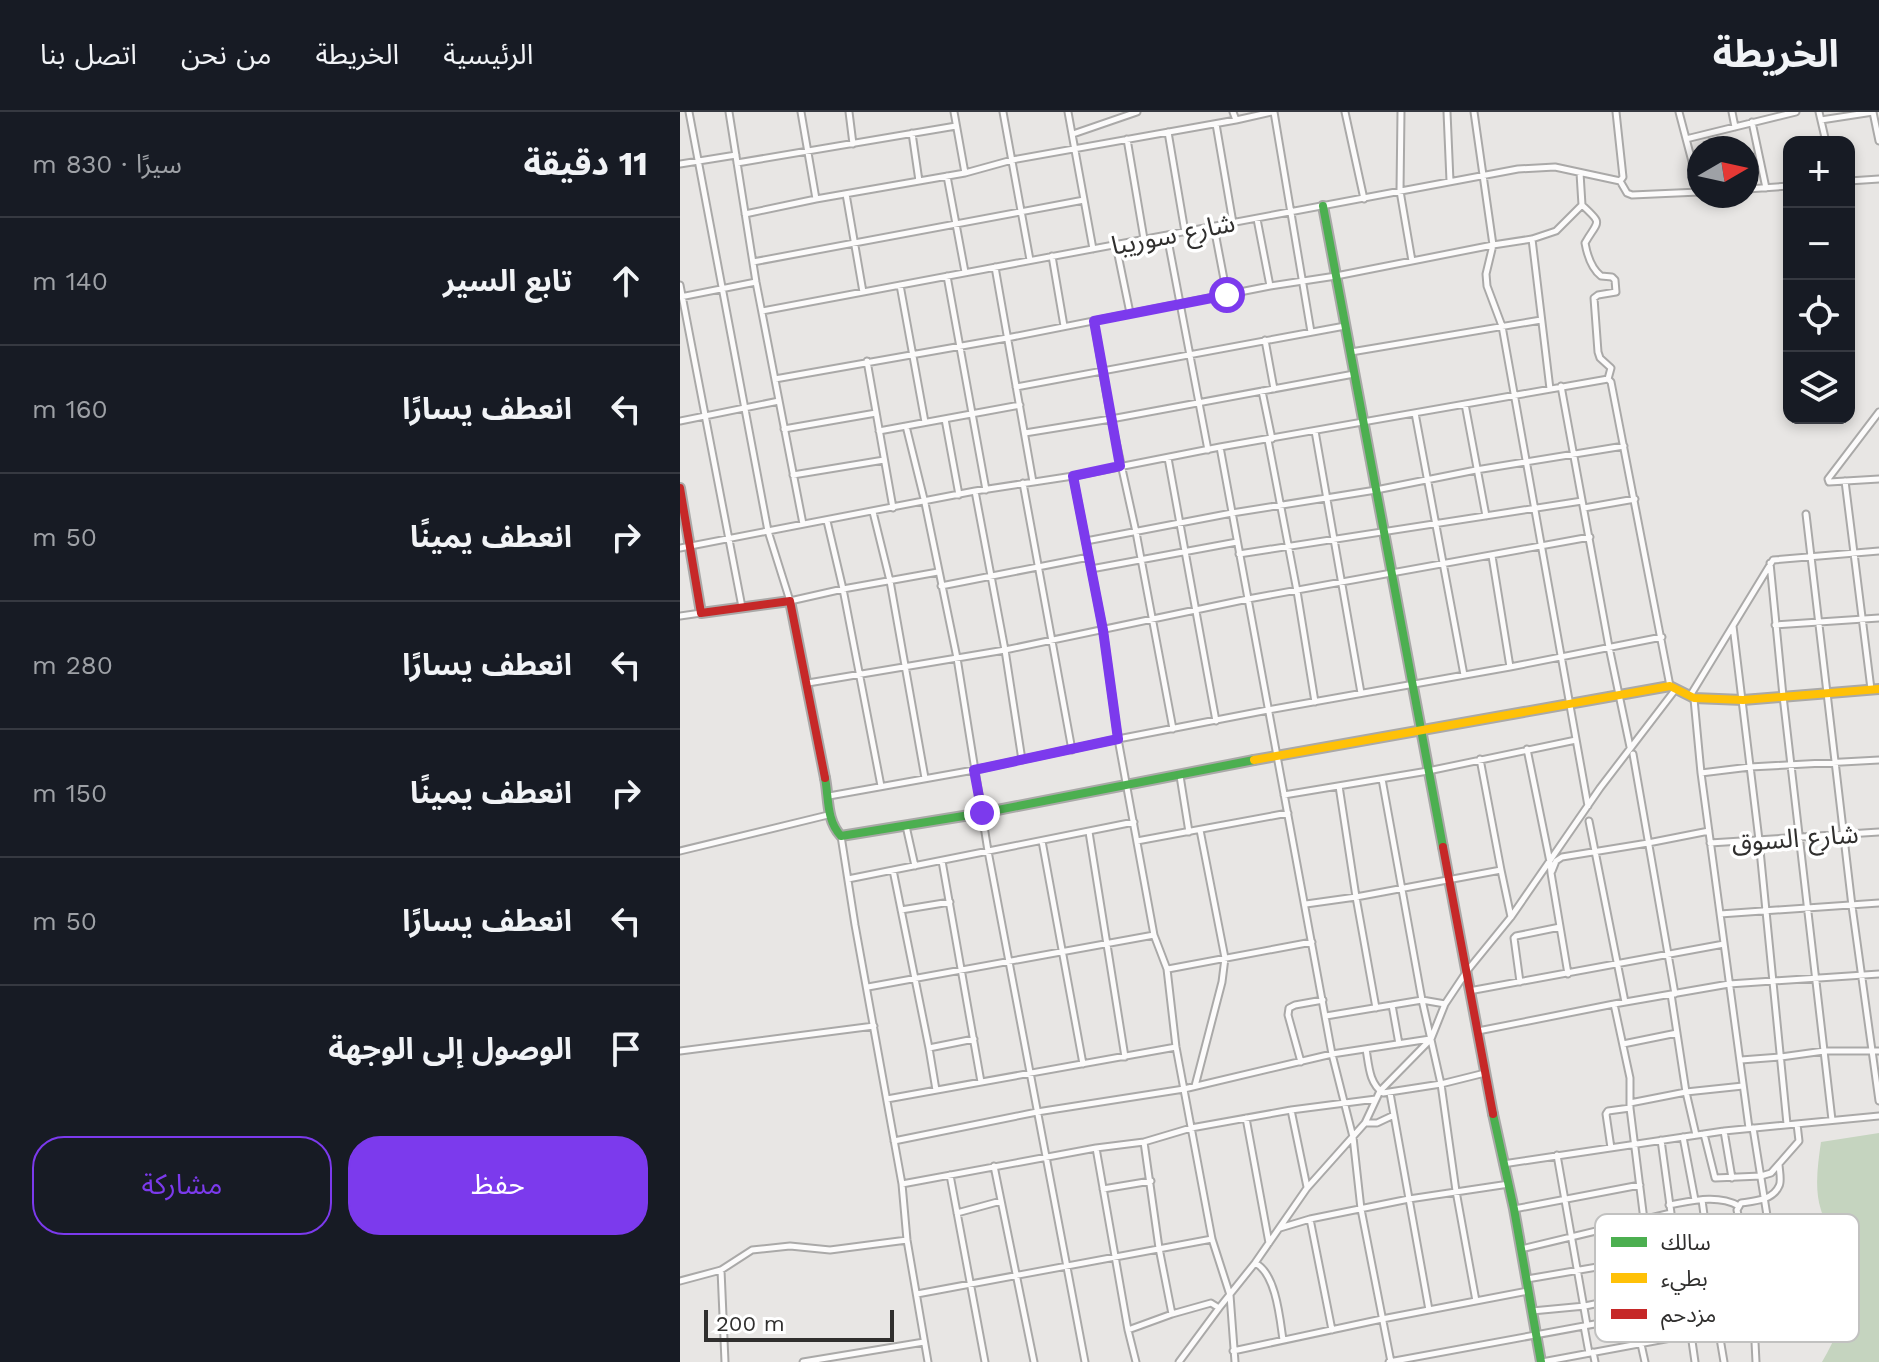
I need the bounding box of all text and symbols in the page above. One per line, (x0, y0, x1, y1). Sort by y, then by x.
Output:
text: الخريطة (1713, 32, 1839, 76)
text: اتصل بنا (40, 38, 137, 71)
text: من نحن (181, 38, 271, 71)
text: الخريطة (315, 38, 399, 71)
text: الرئيسية (443, 38, 533, 71)
north arrow (1687, 136, 1759, 208)
map controls (1783, 136, 1855, 424)
button: + (1783, 136, 1855, 208)
text: 11 دقيقة (523, 143, 648, 183)
text: سيرًا · 830 m (32, 149, 182, 179)
street label: شارع سوريبا (1109, 207, 1238, 265)
button: − (1783, 208, 1855, 280)
icon: ahead (604, 259, 648, 303)
text: تابع السير (443, 263, 572, 298)
text: 140 m (32, 266, 108, 296)
route start (1209, 277, 1245, 313)
button: locate (1783, 280, 1855, 352)
button: layers (1783, 352, 1855, 424)
icon: left (604, 387, 648, 431)
text: انعطف يسارًا (402, 391, 572, 426)
text: 160 m (32, 394, 108, 424)
icon: right (604, 515, 648, 559)
text: انعطف يمينًا (410, 519, 572, 554)
text: 50 m (32, 522, 97, 552)
icon: left (604, 643, 648, 687)
text: انعطف يسارًا (402, 647, 572, 682)
text: 280 m (32, 650, 113, 680)
icon: right (604, 771, 648, 815)
text: انعطف يمينًا (410, 775, 572, 810)
text: 150 m (32, 778, 107, 808)
route end (964, 795, 1000, 831)
street label: شارع السوق (1731, 819, 1860, 861)
icon: left (604, 899, 648, 943)
text: انعطف يسارًا (402, 903, 572, 938)
text: 50 m (32, 906, 97, 936)
icon: arrive (604, 1027, 648, 1071)
text: الوصول إلى الوجهة (328, 1031, 572, 1066)
button: مشاركة (32, 1136, 332, 1235)
button: حفظ (348, 1136, 648, 1235)
legend (1595, 1214, 1859, 1342)
text: سالك (1661, 1230, 1711, 1255)
text: بطيء (1661, 1266, 1708, 1295)
text: مزدحم (1661, 1302, 1716, 1331)
scale bar (704, 1306, 894, 1342)
text: 200 m (716, 1311, 785, 1336)

